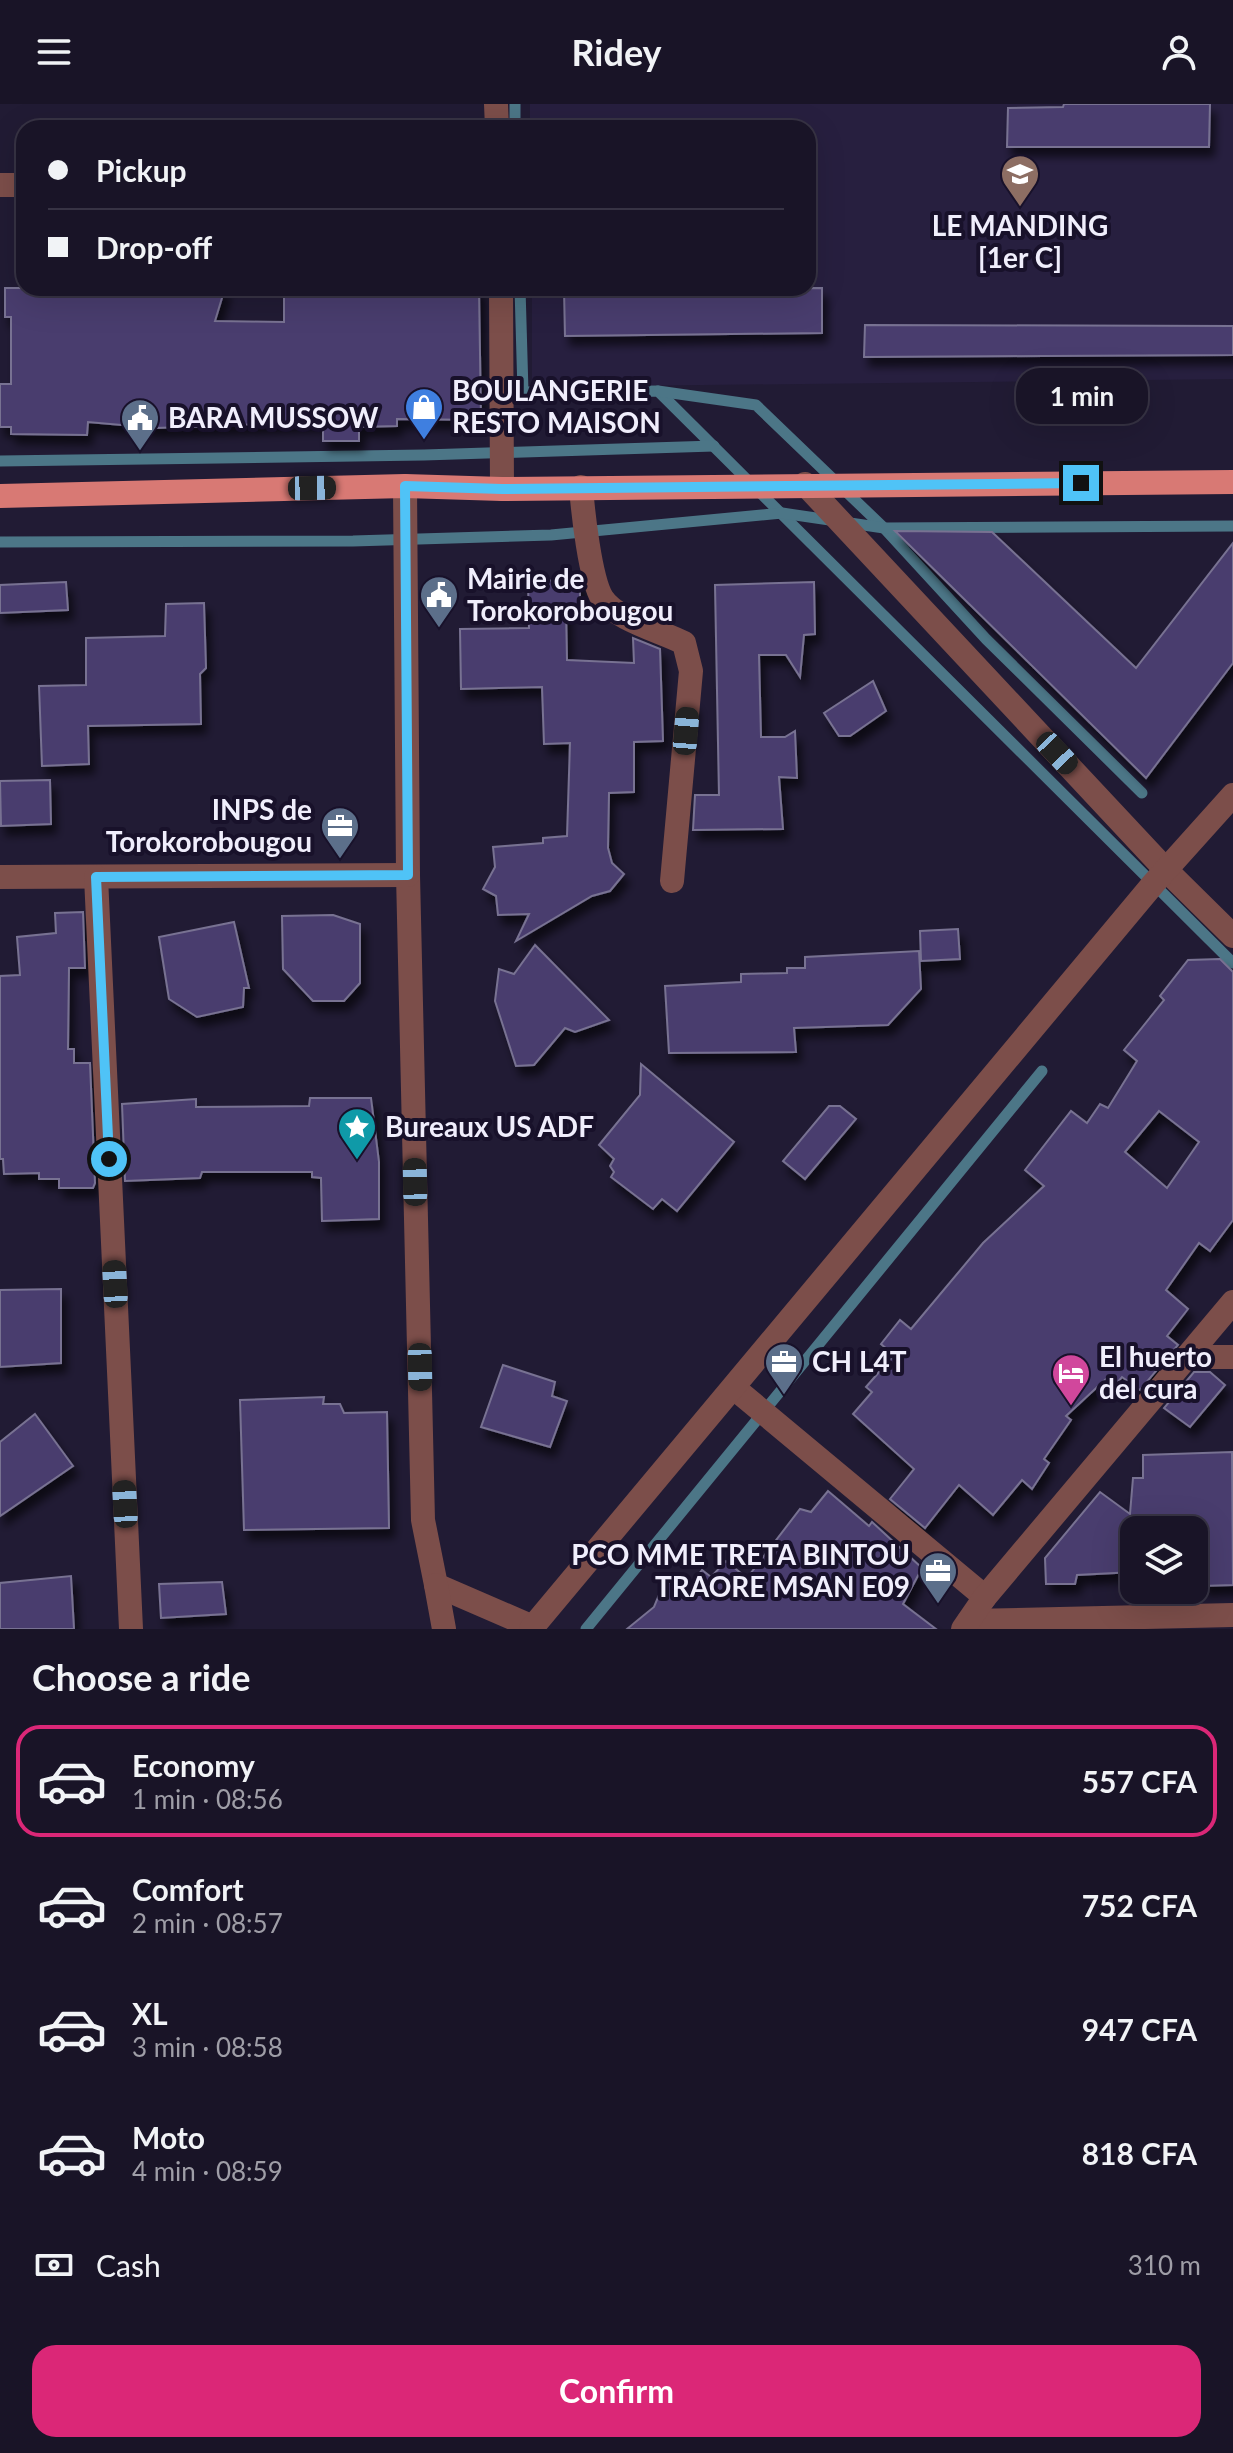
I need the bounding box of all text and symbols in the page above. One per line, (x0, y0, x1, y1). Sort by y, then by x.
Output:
icon: menu (32, 30, 76, 74)
text: Ridey (571, 30, 662, 74)
icon: person (1157, 30, 1201, 74)
text: Pickup (96, 152, 187, 188)
school or university icon: LE MANDING [1er C] (999, 153, 1041, 208)
place label: LE MANDING [1er C] (932, 208, 1108, 274)
text: Drop-off (96, 229, 212, 265)
callout: 1 min (1015, 367, 1147, 423)
place label: BOULANGERIE RESTO MAISON (452, 373, 661, 439)
text: 1 min (1050, 380, 1114, 412)
shop icon: BOULANGERIE RESTO MAISON (403, 386, 445, 441)
public building icon: BARA MUSSOW (119, 397, 161, 452)
place label: BARA MUSSOW (168, 400, 379, 434)
route end (1063, 465, 1099, 501)
car (288, 476, 336, 500)
place label: Mairie de Torokorobougou (467, 561, 673, 627)
public building icon: Mairie de Torokorobougou (418, 574, 460, 629)
car (672, 706, 700, 756)
car (1032, 727, 1082, 779)
place label: INPS de Torokorobougou (106, 792, 312, 858)
office icon: INPS de Torokorobougou (319, 805, 361, 860)
place icon: Bureaux US ADF (336, 1106, 378, 1161)
place label: Bureaux US ADF (385, 1109, 594, 1143)
route start (91, 1141, 127, 1177)
car (403, 1158, 427, 1206)
car (102, 1259, 128, 1309)
place label: El huerto del cura (1099, 1339, 1212, 1405)
office icon: CH L4T (763, 1341, 805, 1396)
car (408, 1343, 432, 1391)
place label: CH L4T (812, 1344, 907, 1378)
hotel icon: El huerto del cura (1050, 1352, 1092, 1407)
car (112, 1479, 138, 1529)
map controls (1120, 1516, 1208, 1604)
button: layers (1120, 1516, 1208, 1604)
place label: PCO MME TRETA BINTOU TRAORE MSAN E09 (571, 1537, 910, 1603)
office icon: PCO MME TRETA BINTOU TRAORE MSAN E09 (917, 1550, 959, 1605)
text: Choose a ride (32, 1655, 251, 1699)
icon: car (36, 1745, 108, 1817)
text: Economy (132, 1747, 255, 1783)
text: 557 CFA (1082, 1763, 1197, 1799)
text: 1 min · 08:56 (132, 1783, 283, 1815)
icon: car (36, 1869, 108, 1941)
text: Comfort (132, 1871, 244, 1907)
text: 752 CFA (1082, 1887, 1197, 1923)
text: 2 min · 08:57 (132, 1907, 283, 1939)
icon: car (36, 1993, 108, 2065)
text: XL (132, 1995, 168, 2031)
text: 947 CFA (1082, 2011, 1197, 2047)
text: 3 min · 08:58 (132, 2031, 283, 2063)
icon: car (36, 2117, 108, 2189)
text: Moto (132, 2119, 205, 2155)
text: 818 CFA (1082, 2135, 1197, 2171)
text: 4 min · 08:59 (132, 2155, 283, 2187)
icon: cash (32, 2243, 76, 2287)
text: Cash (96, 2247, 161, 2283)
text: 310 m (1128, 2249, 1201, 2281)
button: Confirm (32, 2345, 1201, 2437)

